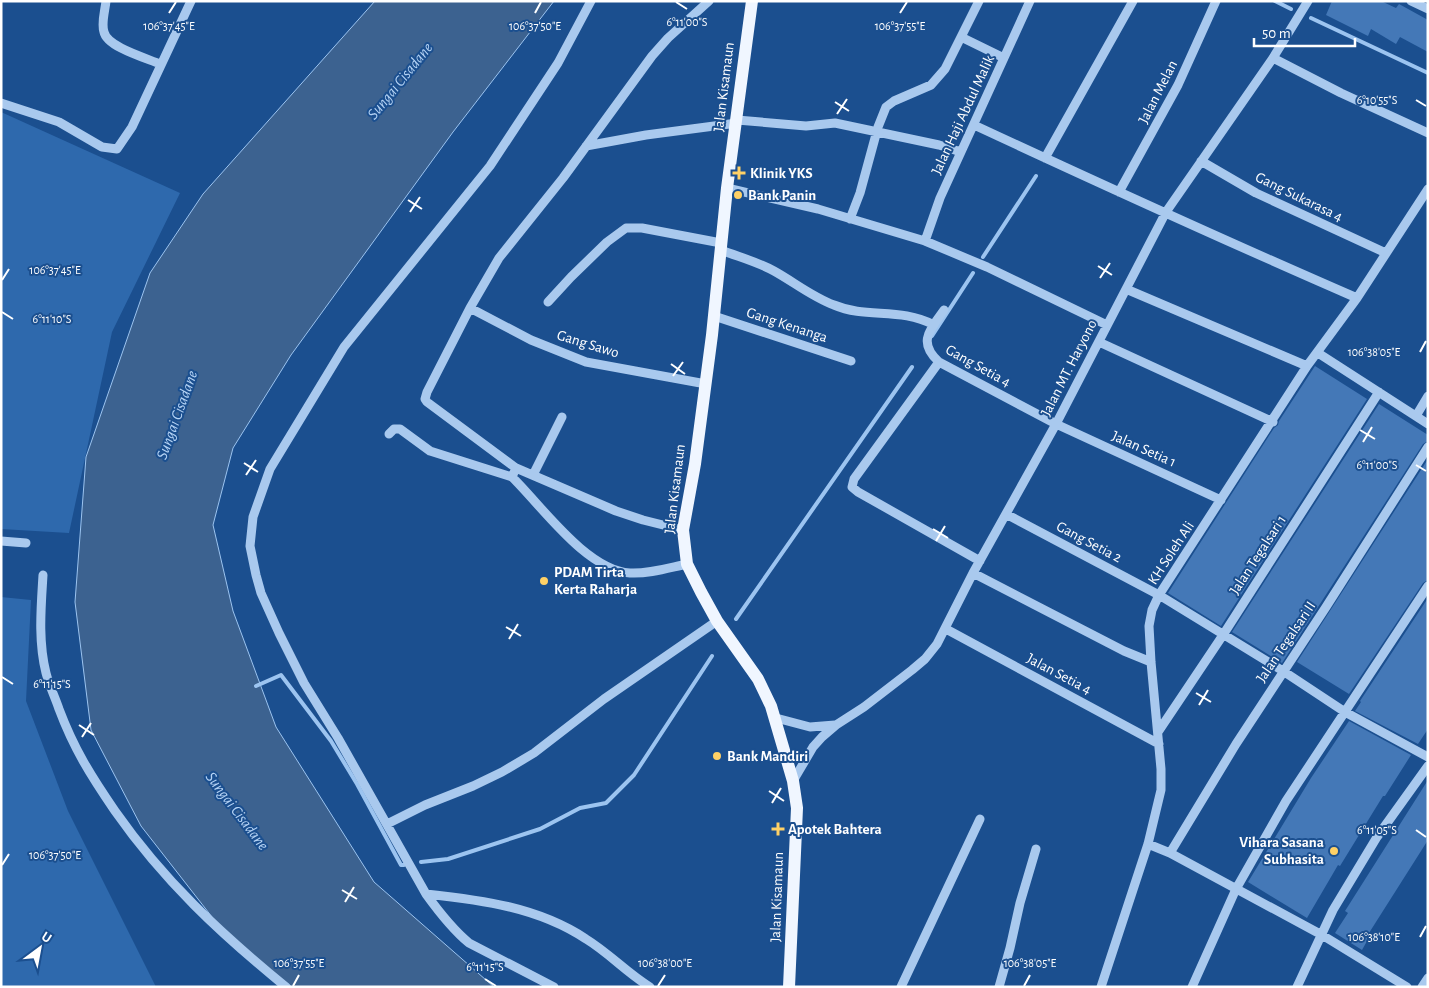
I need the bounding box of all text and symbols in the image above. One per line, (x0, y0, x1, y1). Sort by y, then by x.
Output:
scale bar (1254, 15, 1355, 47)
text: 6°11'00"S (666, 16, 708, 28)
text: 106°37'45"E (143, 20, 195, 32)
text: 106°37'50"E (509, 20, 561, 32)
text: 106°37'55"E (875, 20, 926, 32)
text: 50 m (1262, 26, 1291, 41)
water label: Sungai Cisadane (364, 40, 436, 122)
street label: Jalan Kisamaun (711, 41, 737, 133)
street label: Jalan Haji Abdul Malik (929, 53, 997, 177)
street label: Jalan Melan (1136, 58, 1180, 126)
text: 6°10'55"S (1357, 94, 1398, 106)
marker: Klinik YKS (732, 166, 746, 180)
place label: Klinik YKS (750, 166, 813, 181)
street label: Gang Sukarasa 4 (1253, 169, 1345, 225)
place label: Bank Panin (748, 188, 816, 203)
marker: Bank Panin (732, 189, 744, 201)
text: 106°37'45"E (29, 264, 81, 276)
street label: Gang Kenanga (745, 305, 829, 345)
text: 6°11'10"S (33, 313, 72, 325)
street label: Jalan MT. Haryono (1038, 317, 1100, 419)
street label: Gang Sawo (555, 327, 621, 361)
street label: Gang Setia 4 (943, 342, 1013, 390)
text: 106°38'05"E (1348, 346, 1401, 358)
water label: Sungai Cisadane (154, 368, 200, 462)
street label: Jalan Setia 1 (1110, 428, 1178, 470)
street label: Jalan Kisamaun (662, 443, 688, 535)
text: 6°11'00"S (1356, 459, 1398, 471)
street label: Jalan Tegalsari 1 (1227, 513, 1289, 597)
street label: Gang Setia 2 (1054, 519, 1124, 565)
street label: KH Soleh Ali (1145, 519, 1197, 587)
place label: PDAM Tirta Kerta Raharja (554, 565, 637, 597)
marker: PDAM Tirta Kerta Raharja (538, 575, 550, 587)
street label: Jalan Tegalsari II (1253, 599, 1319, 685)
street label: Jalan Setia 4 (1024, 651, 1094, 697)
text: 6°11'15"S (33, 678, 71, 690)
place label: Bank Mandiri (727, 749, 808, 764)
marker: Bank Mandiri (711, 750, 723, 762)
water label: Sungai Cisadane (203, 769, 271, 853)
place label: Apotek Bahtera (788, 822, 882, 837)
marker: Apotek Bahtera (772, 823, 784, 835)
text: 6°11'05"S (1357, 824, 1397, 836)
place label: Vihara Sasana Subhasita (1239, 835, 1324, 867)
marker: Vihara Sasana Subhasita (1328, 845, 1340, 857)
text: 106°37'50"E (29, 849, 81, 861)
street label: Jalan Kisamaun (768, 852, 786, 942)
north arrow (15, 923, 65, 973)
text: U (39, 930, 54, 946)
text: 106°38'10"E (1348, 931, 1400, 943)
text: 106°37'55"E (274, 957, 325, 969)
text: 106°38'00"E (638, 957, 692, 969)
text: 106°38'05"E (1004, 957, 1057, 969)
text: 6°11'15"S (466, 961, 504, 973)

